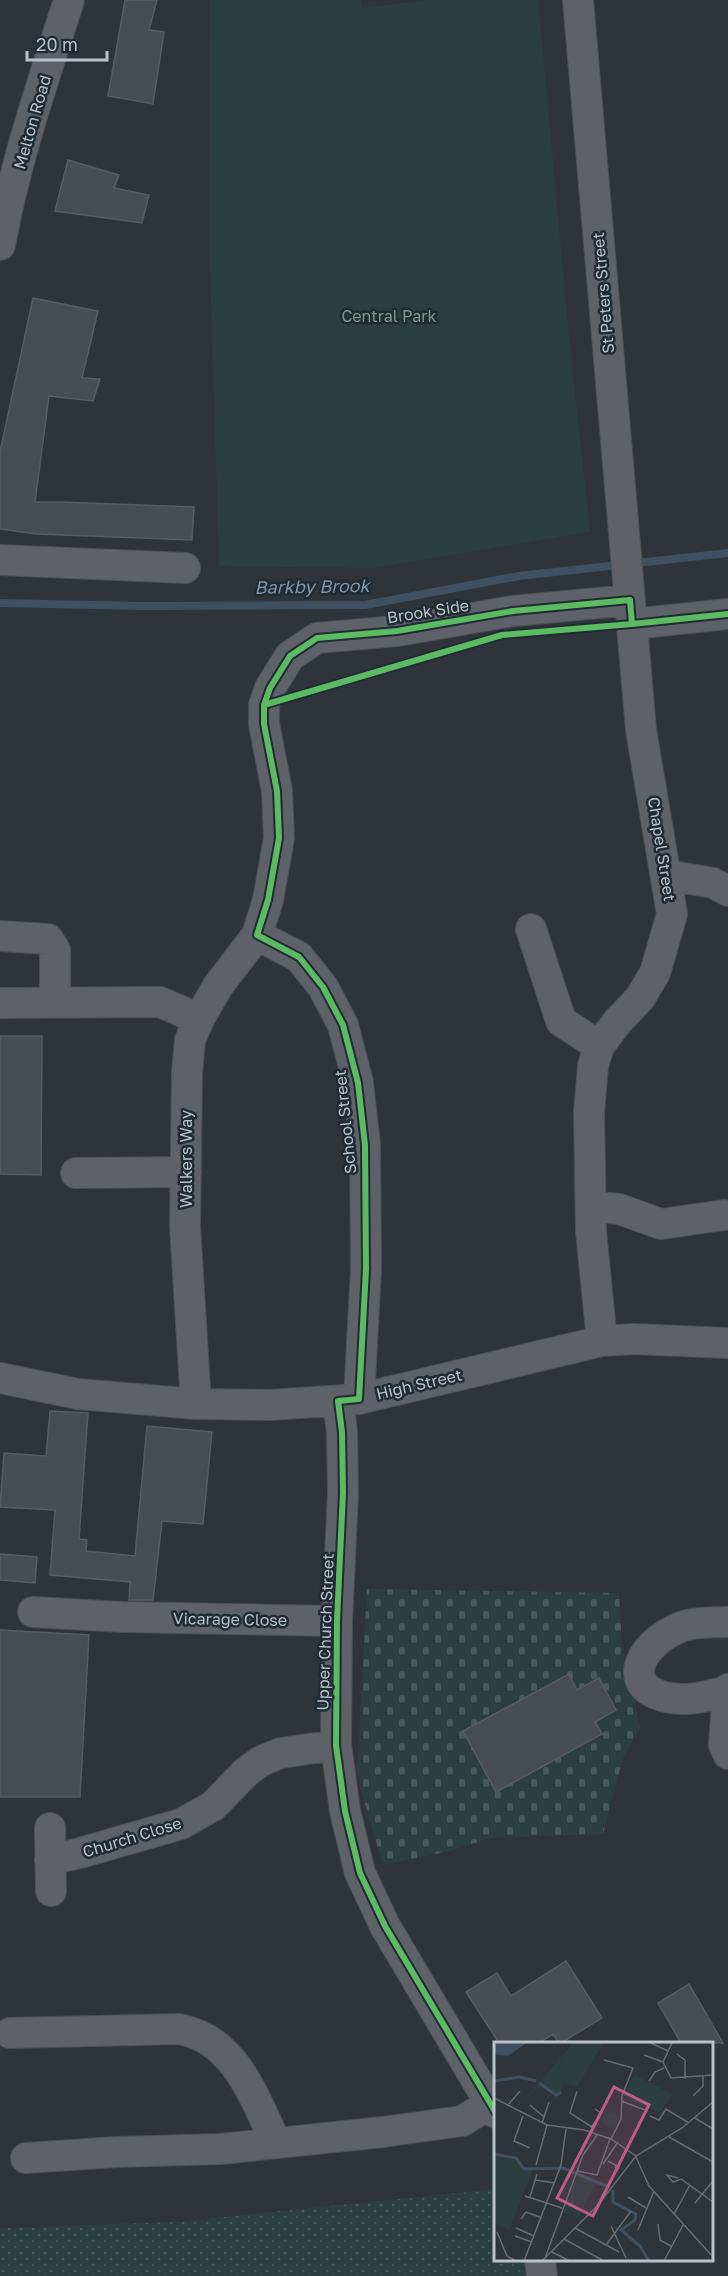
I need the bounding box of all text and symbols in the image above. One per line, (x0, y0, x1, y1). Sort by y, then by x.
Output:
scale bar (27, 24, 106, 62)
text: 20 m (36, 33, 78, 55)
street label: Melton Road (9, 73, 55, 171)
street label: St Peters Street (588, 232, 618, 354)
park label: Central Park (341, 306, 437, 326)
water label: Barkby Brook (254, 574, 372, 598)
street label: Brook Side (386, 595, 470, 627)
street label: Chapel Street (644, 795, 680, 903)
street label: School Street (330, 1069, 360, 1175)
street label: Walkers Way (176, 1110, 196, 1208)
street label: High Street (374, 1364, 464, 1404)
street label: Upper Church Street (312, 1553, 338, 1711)
street label: Vicarage Close (173, 1608, 287, 1630)
street label: Church Close (80, 1812, 184, 1862)
inset map (494, 2042, 713, 2261)

